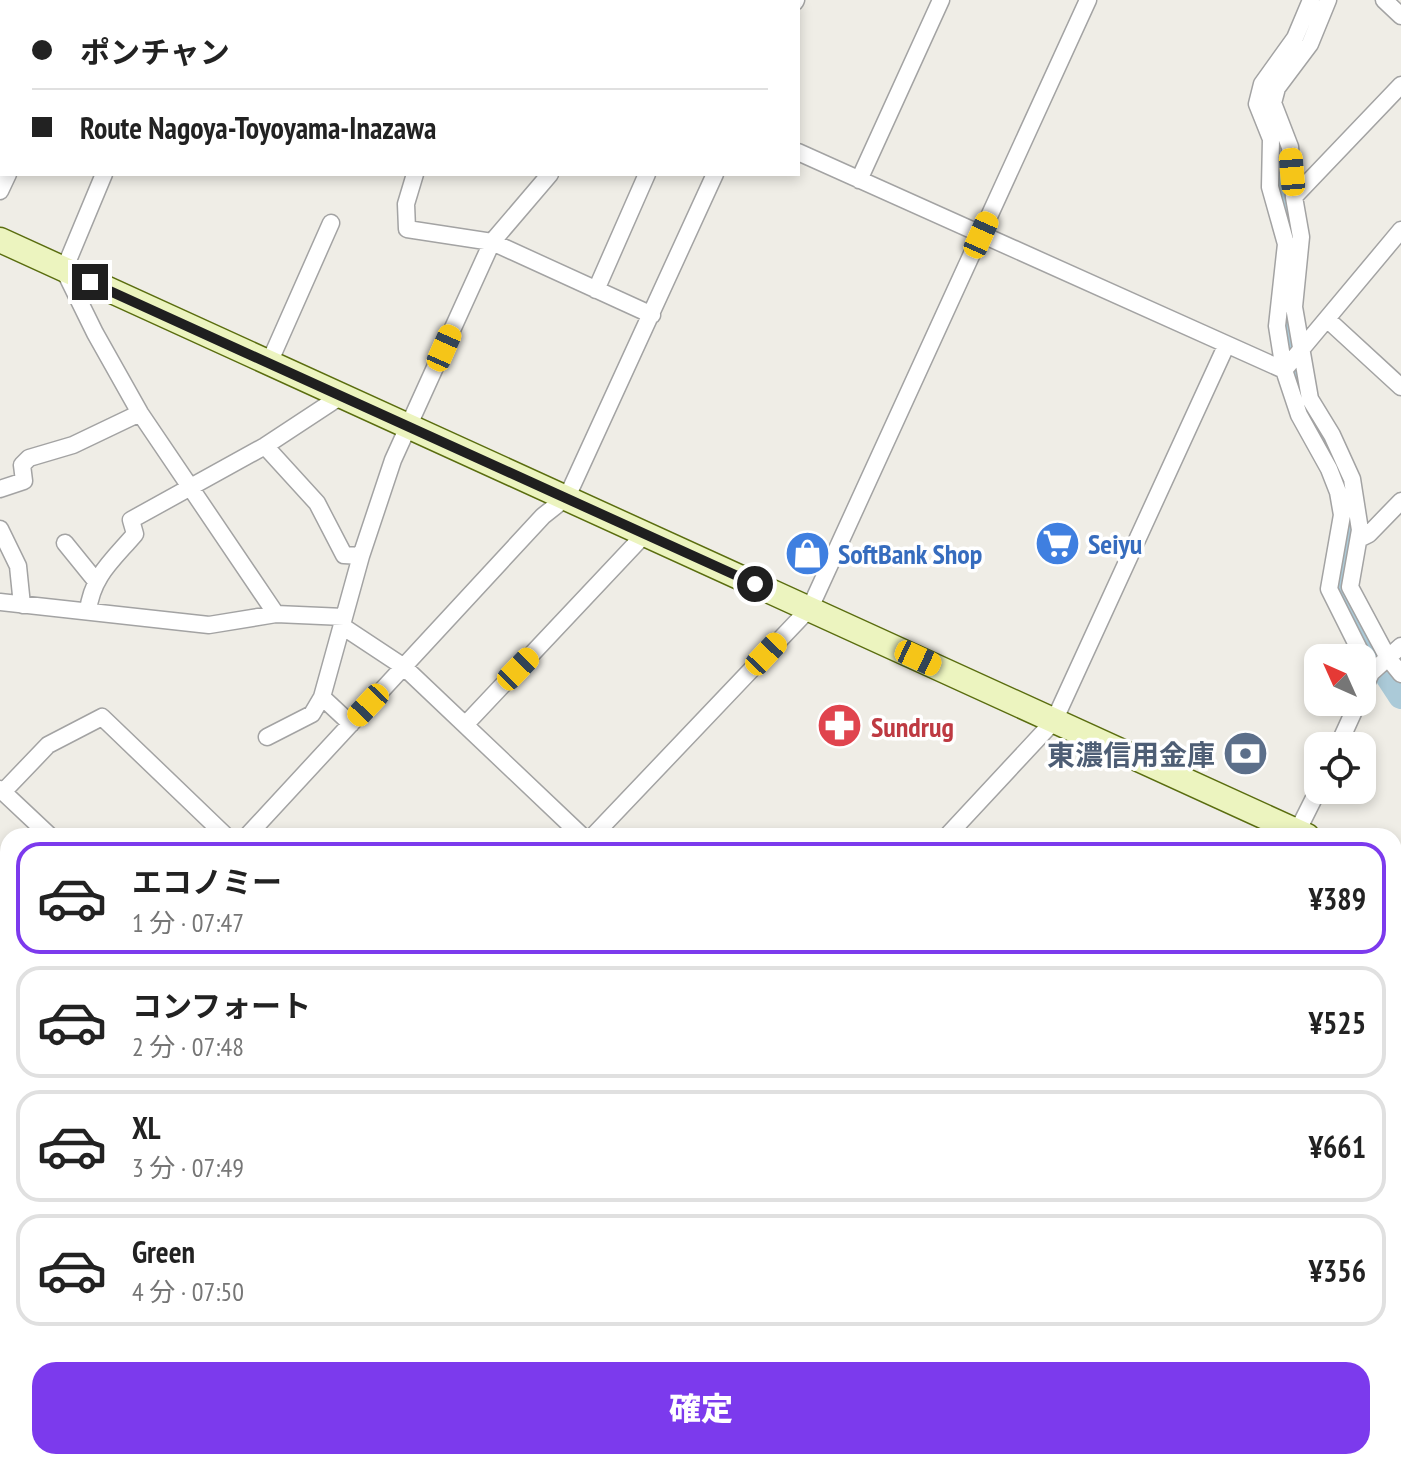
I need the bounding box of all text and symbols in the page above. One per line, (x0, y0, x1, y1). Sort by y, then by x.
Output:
text: ポンチャン (80, 32, 230, 71)
text: Route Nagoya-Toyoyama-Inazawa (80, 108, 436, 147)
car (1278, 147, 1306, 197)
car (960, 208, 1002, 262)
route end (72, 264, 108, 300)
car (423, 321, 465, 375)
supermarket icon: Seiyu (1033, 519, 1081, 567)
place label: Seiyu (1088, 525, 1142, 562)
shop icon: SoftBank Shop (783, 529, 831, 577)
place label: SoftBank Shop (838, 535, 982, 572)
route start (737, 566, 773, 602)
car (741, 628, 791, 680)
car (891, 637, 945, 679)
car (493, 643, 543, 695)
north arrow (1304, 644, 1376, 716)
map controls (1304, 644, 1376, 804)
car (343, 679, 393, 731)
pharmacy icon: Sundrug (816, 702, 864, 750)
place label: Sundrug (871, 708, 954, 745)
bank icon: 東濃信用金庫 (1222, 730, 1270, 778)
button: locate (1304, 732, 1376, 804)
place label: 東濃信用金庫 (1047, 736, 1215, 773)
icon: car (36, 862, 108, 934)
text: エコノミー (132, 862, 282, 901)
text: ¥389 (1309, 879, 1366, 918)
text: 1 分 · 07:47 (132, 906, 244, 939)
icon: car (36, 986, 108, 1058)
text: コンフォート (132, 986, 311, 1025)
text: ¥525 (1309, 1003, 1366, 1042)
text: 2 分 · 07:48 (132, 1030, 244, 1063)
text: XL (132, 1108, 161, 1147)
icon: car (36, 1110, 108, 1182)
text: ¥661 (1309, 1127, 1366, 1166)
text: 3 分 · 07:49 (132, 1151, 244, 1184)
text: Green (132, 1232, 195, 1271)
icon: car (36, 1234, 108, 1306)
text: ¥356 (1309, 1251, 1366, 1290)
text: 4 分 · 07:50 (132, 1275, 244, 1308)
button: 確定 (32, 1362, 1370, 1454)

